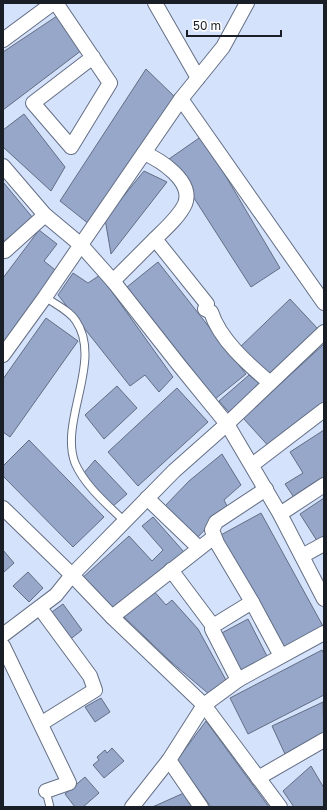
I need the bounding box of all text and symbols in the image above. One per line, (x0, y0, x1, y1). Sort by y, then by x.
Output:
scale bar (187, 12, 281, 38)
text: 50 m (193, 18, 221, 33)

